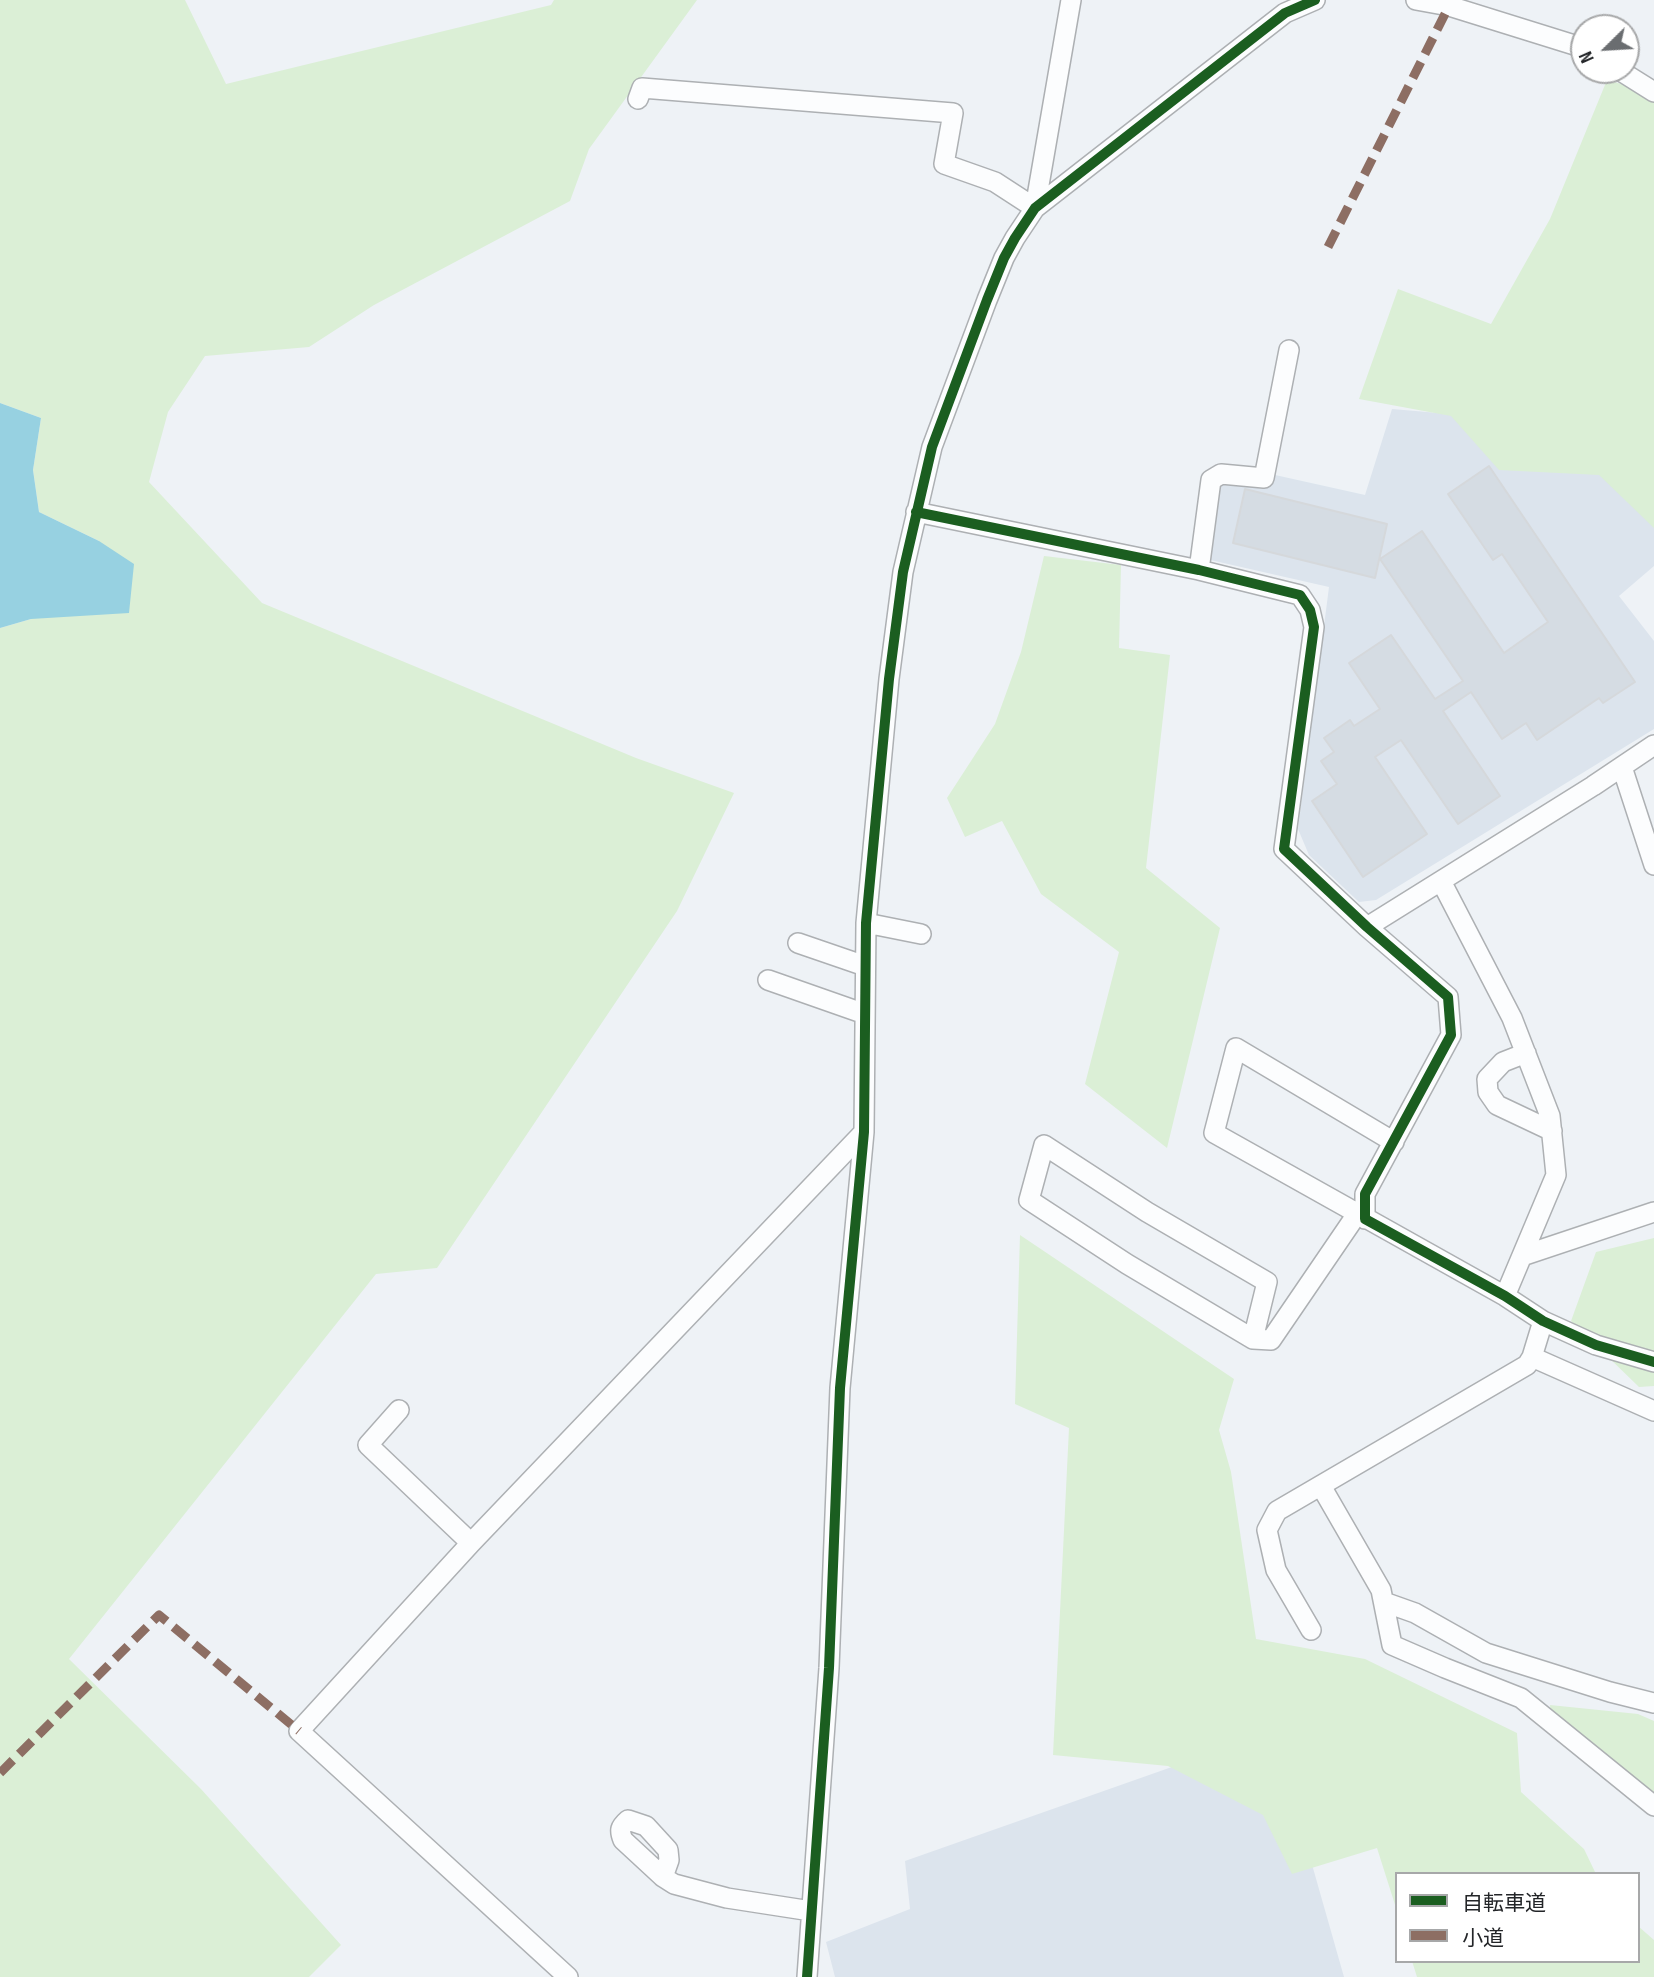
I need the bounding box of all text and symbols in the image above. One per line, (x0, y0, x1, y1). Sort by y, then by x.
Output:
north arrow (1570, 14, 1640, 84)
text: N (1575, 48, 1600, 66)
legend (1395, 1872, 1640, 1963)
text: 自転車道 (1462, 1891, 1546, 1916)
text: 小道 (1462, 1926, 1504, 1951)

